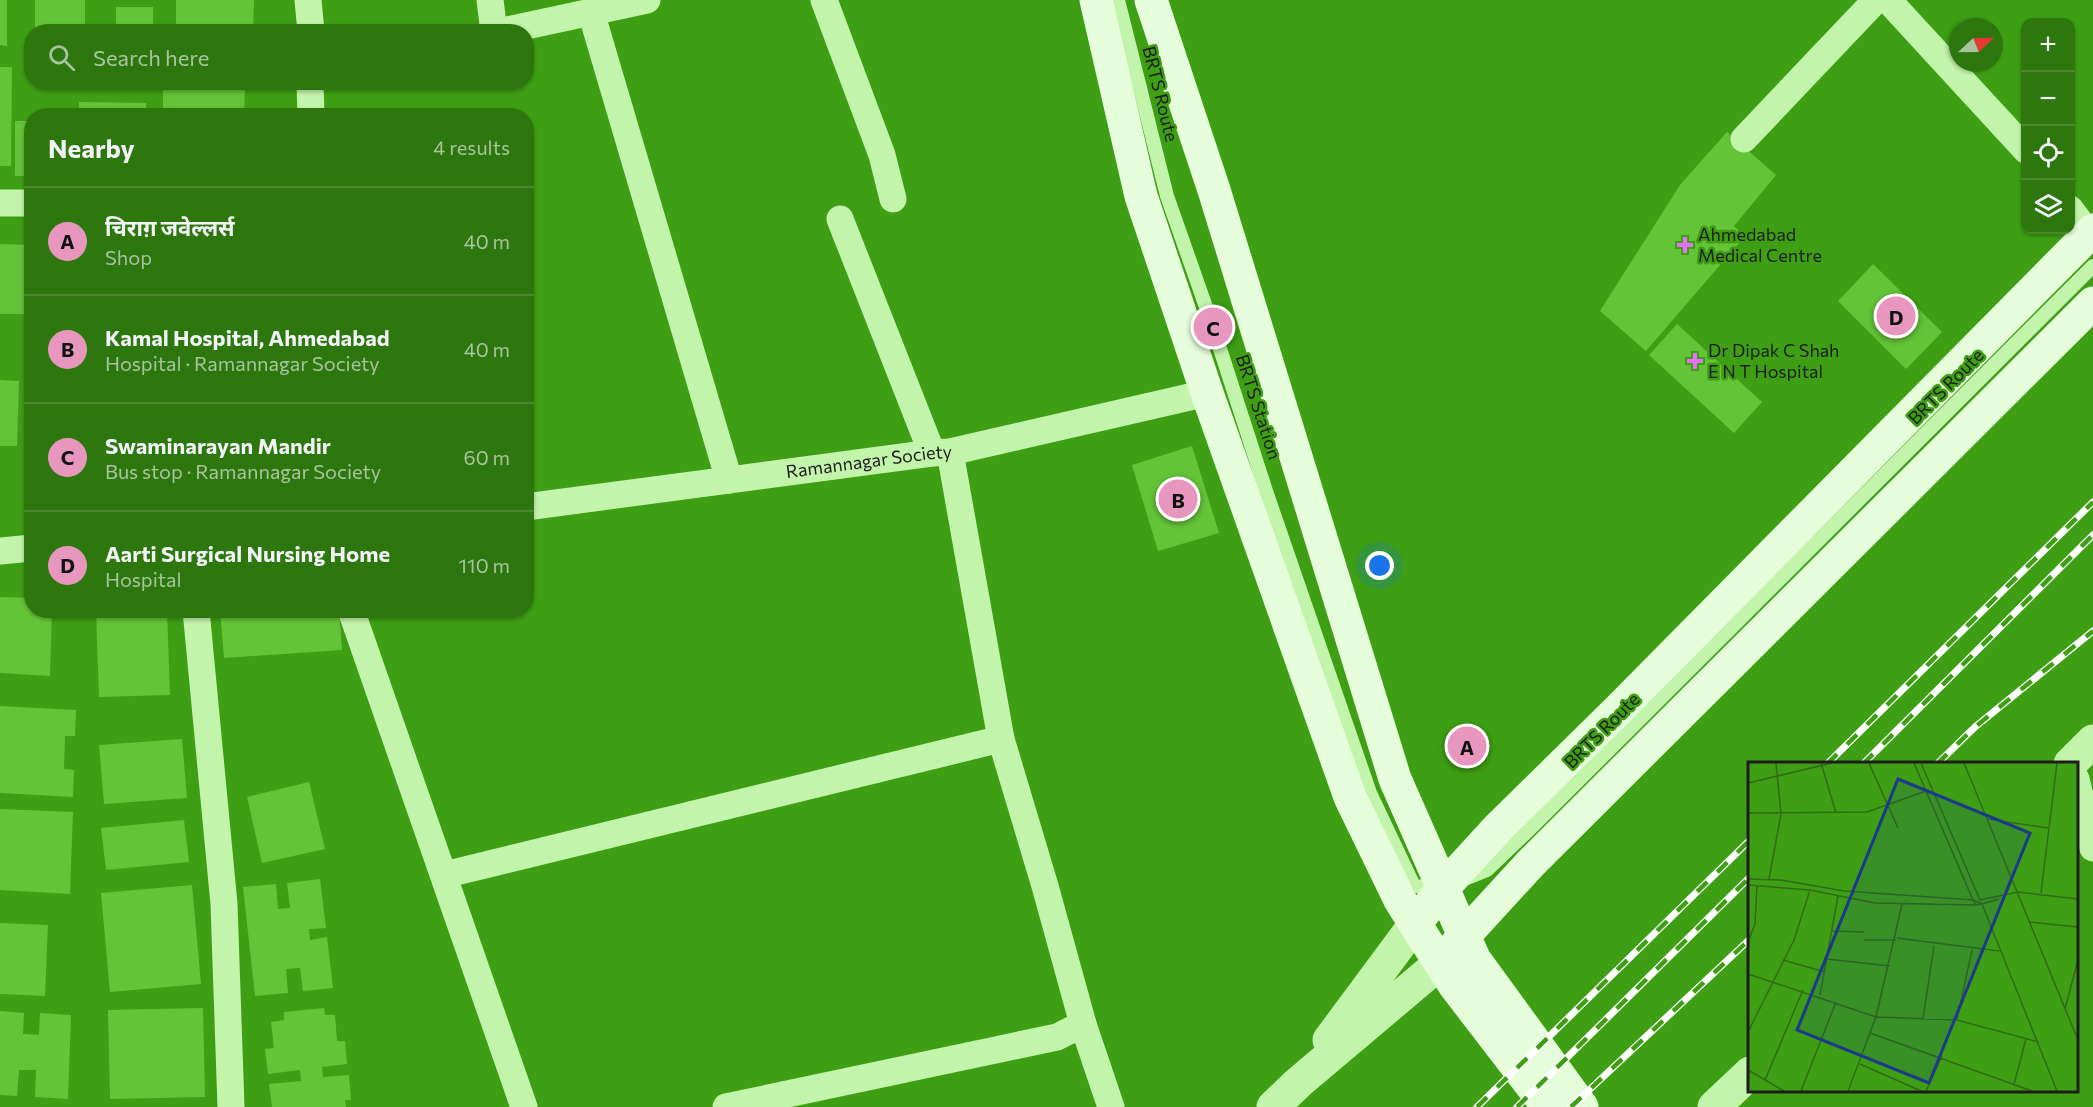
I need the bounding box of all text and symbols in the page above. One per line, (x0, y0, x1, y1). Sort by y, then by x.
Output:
north arrow (1949, 18, 2003, 72)
map controls (2021, 18, 2075, 234)
button: + (2021, 18, 2075, 72)
search box (24, 24, 534, 90)
icon: search (45, 41, 78, 74)
text: Search here (93, 44, 209, 71)
street label: BRTS Route (1138, 44, 1183, 144)
button: − (2021, 72, 2075, 126)
button: locate (2021, 126, 2075, 180)
text: Nearby (48, 132, 135, 163)
text: 4 results (433, 135, 510, 159)
button: layers (2021, 180, 2075, 234)
text: चिराग़ जवेल्लर्स (105, 214, 234, 241)
place label: Ahmedabad Medical Centre (1698, 223, 1822, 266)
text: A (60, 229, 75, 253)
text: 40 m (464, 229, 510, 253)
marker: Ahmedabad Medical Centre (1676, 236, 1694, 254)
text: Shop (105, 245, 152, 269)
pin: D (1876, 294, 1916, 338)
pin: C (1194, 304, 1232, 350)
text: Kamal Hospital, Ahmedabad (105, 324, 390, 351)
text: B (61, 337, 74, 361)
text: 40 m (464, 337, 510, 361)
place label: Dr Dipak C Shah E N T Hospital (1708, 339, 1839, 382)
street label: BRTS Route (1903, 344, 1988, 429)
text: Hospital · Ramannagar Society (105, 351, 380, 375)
street label: BRTS Station (1232, 351, 1286, 462)
marker: Dr Dipak C Shah E N T Hospital (1686, 352, 1704, 370)
text: Swaminarayan Mandir (105, 432, 331, 459)
street label: Ramannagar Society (784, 440, 953, 482)
text: C (61, 445, 74, 469)
text: 60 m (464, 445, 510, 469)
text: Bus stop · Ramannagar Society (105, 459, 381, 483)
pin: B (1158, 476, 1198, 522)
text: Aarti Surgical Nursing Home (105, 540, 390, 567)
your location (1365, 551, 1394, 580)
text: D (60, 553, 75, 577)
text: 110 m (459, 553, 510, 577)
text: Hospital (105, 567, 182, 591)
street label: BRTS Route (1559, 688, 1644, 773)
pin: A (1448, 724, 1486, 768)
inset map (1748, 762, 2078, 1092)

